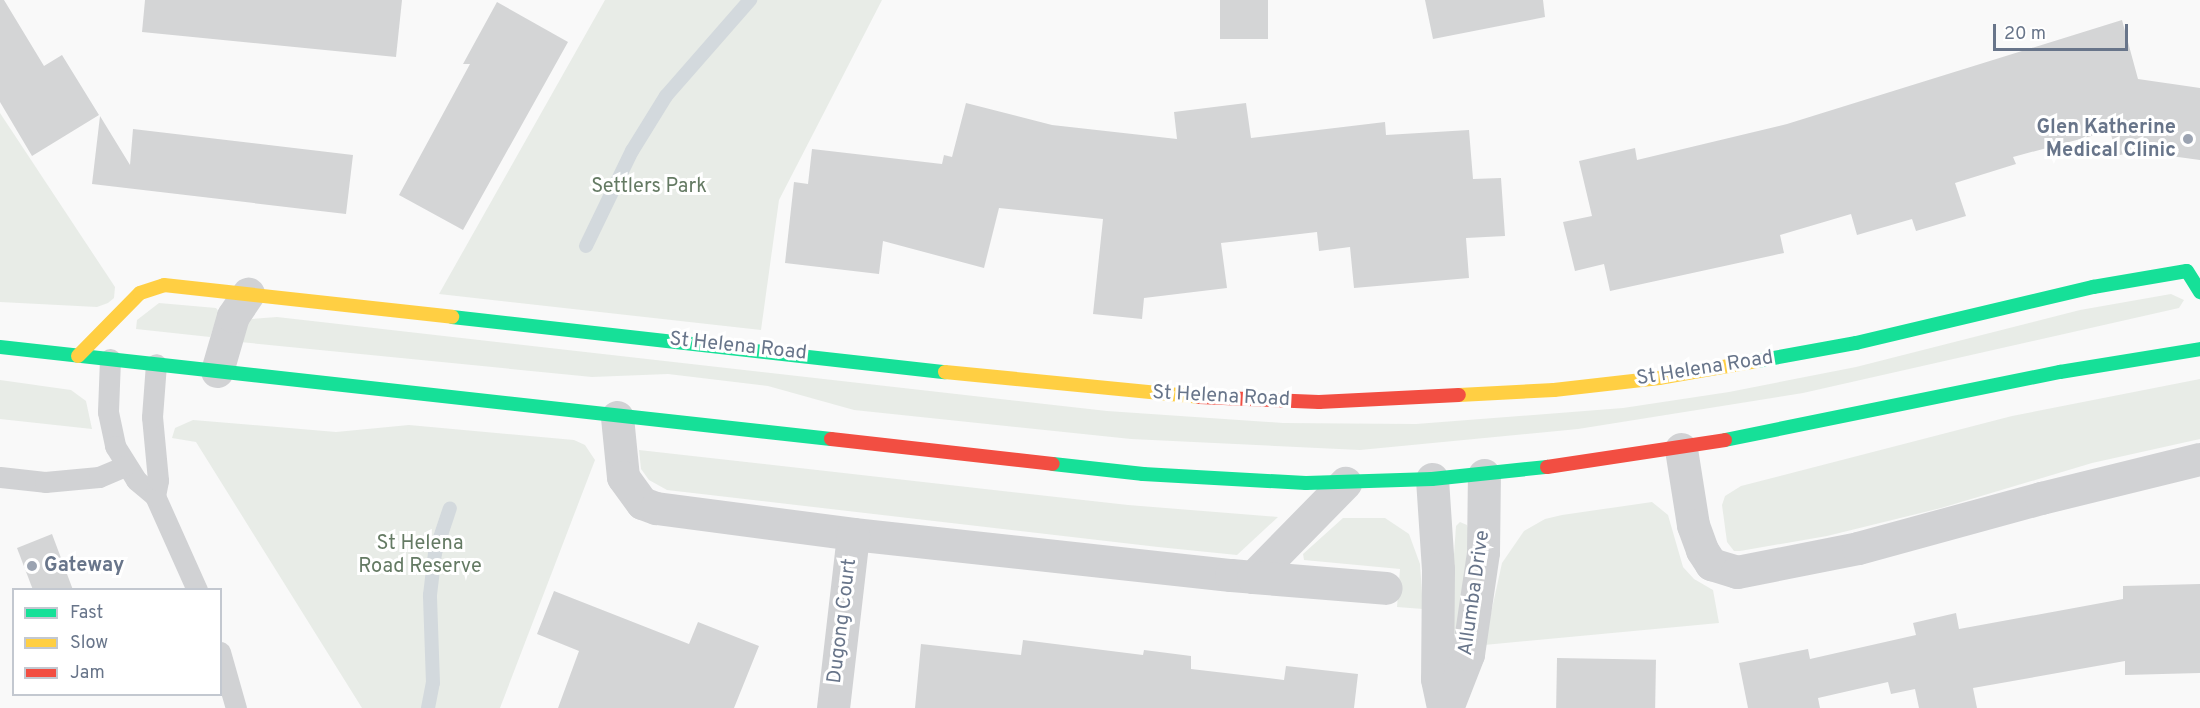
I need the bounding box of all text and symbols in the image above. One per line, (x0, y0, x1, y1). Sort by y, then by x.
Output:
scale bar (1996, 12, 2131, 50)
text: 20 m (2004, 23, 2046, 46)
place label: Glen Katherine Medical Clinic (2036, 116, 2176, 163)
marker: Glen Katherine Medical Clinic (2181, 132, 2195, 146)
park label: Settlers Park (591, 175, 707, 199)
street label: St Helena Road (668, 328, 808, 366)
street label: St Helena Road (1635, 346, 1775, 392)
street label: St Helena Road (1152, 381, 1290, 413)
street label: Allumba Drive (1454, 529, 1496, 657)
park label: St Helena Road Reserve (358, 533, 482, 580)
place label: Gateway (44, 554, 124, 578)
street label: Dugong Court (823, 557, 863, 685)
marker: Gateway (25, 559, 39, 573)
legend (12, 588, 222, 696)
text: Fast (70, 602, 103, 625)
text: Slow (70, 632, 108, 655)
text: Jam (70, 662, 105, 685)

